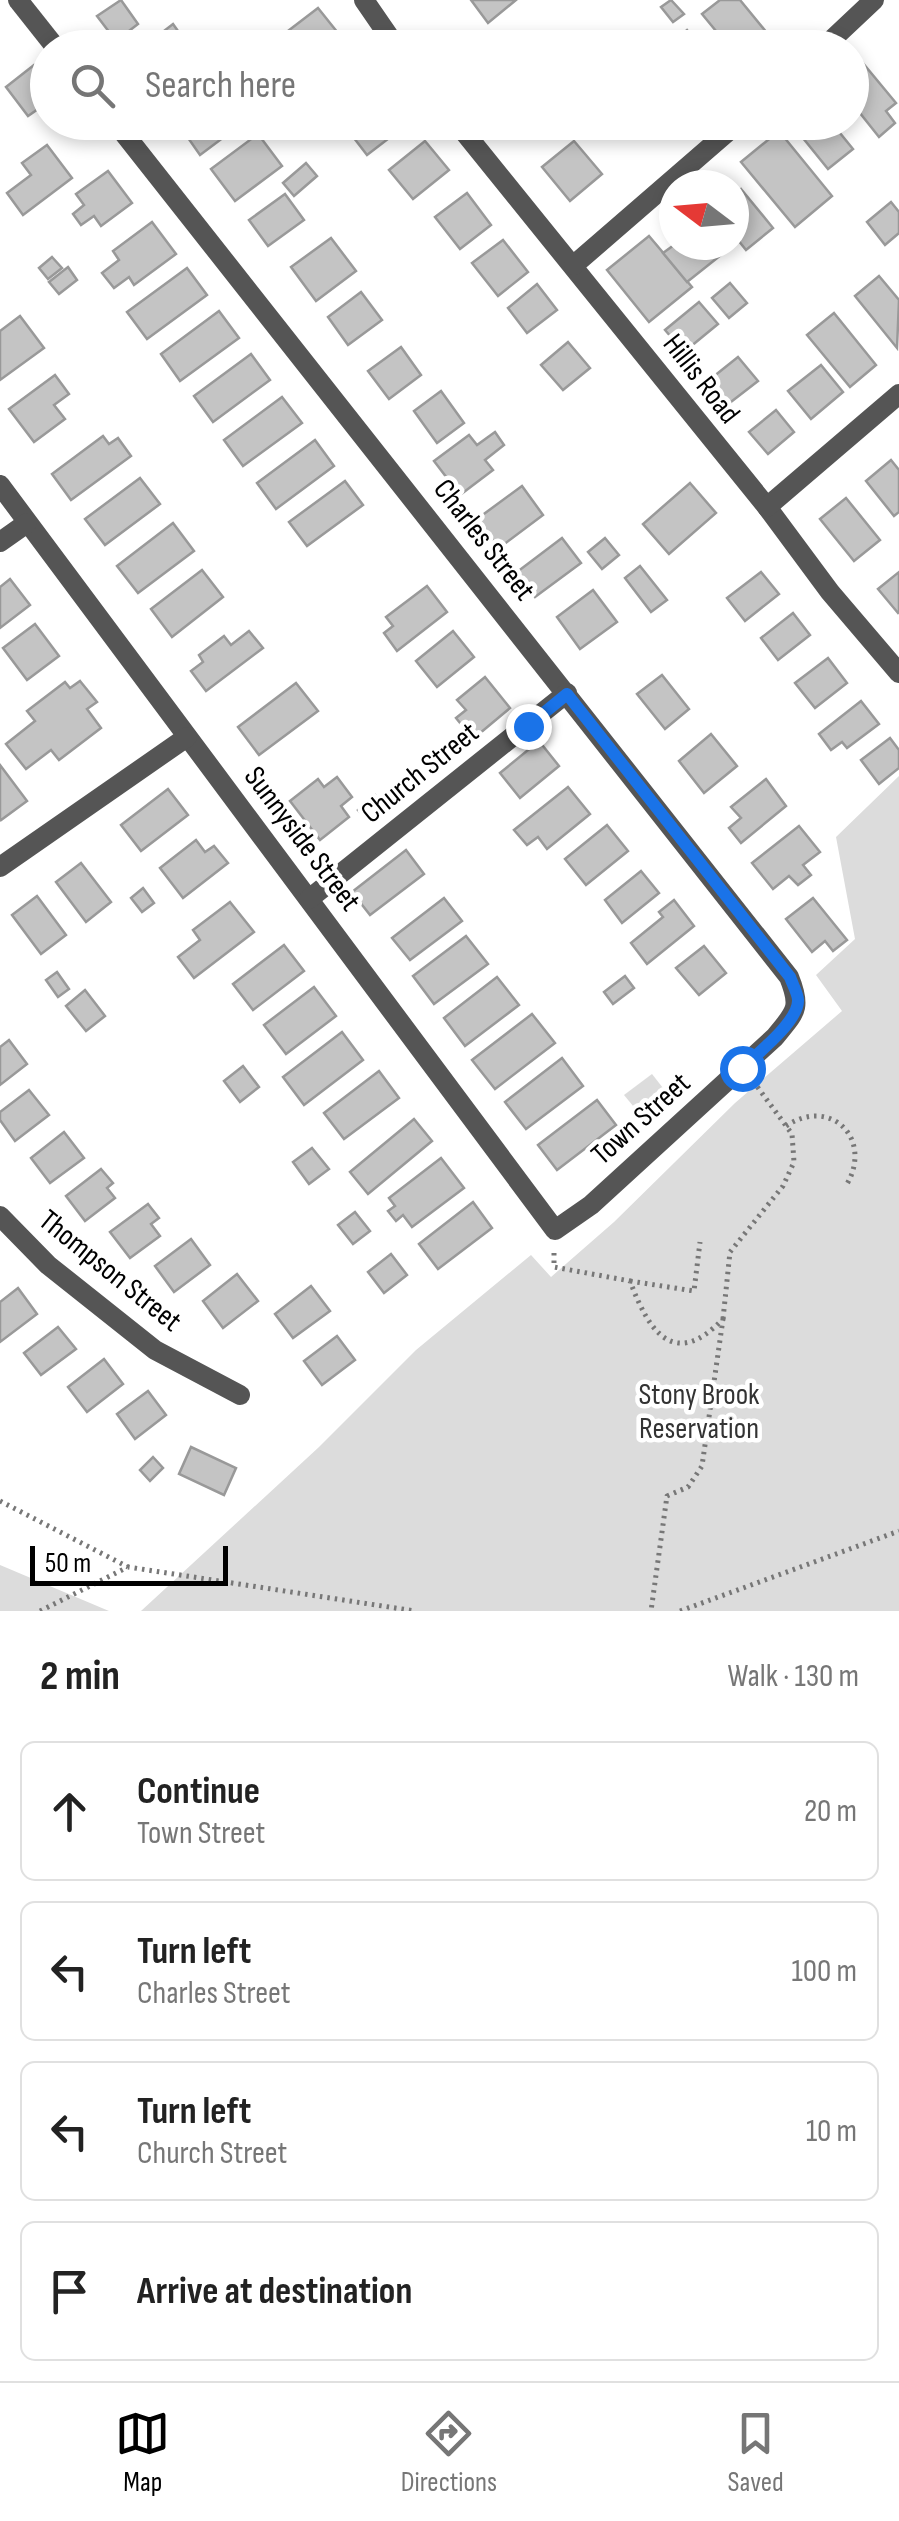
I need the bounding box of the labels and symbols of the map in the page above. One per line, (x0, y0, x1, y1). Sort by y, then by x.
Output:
north arrow (659, 170, 749, 260)
street label: Hillis Road (655, 327, 747, 431)
street label: Charles Street (425, 472, 543, 608)
route end (506, 704, 552, 750)
street label: Church Street (354, 715, 486, 831)
street label: Sunnyside Street (236, 760, 368, 918)
route start (720, 1046, 766, 1092)
street label: Town Street (584, 1065, 698, 1173)
street label: Thompson Street (31, 1203, 189, 1339)
park label: Stony Brook Reservation (638, 1377, 760, 1447)
scale bar (30, 1541, 228, 1586)

